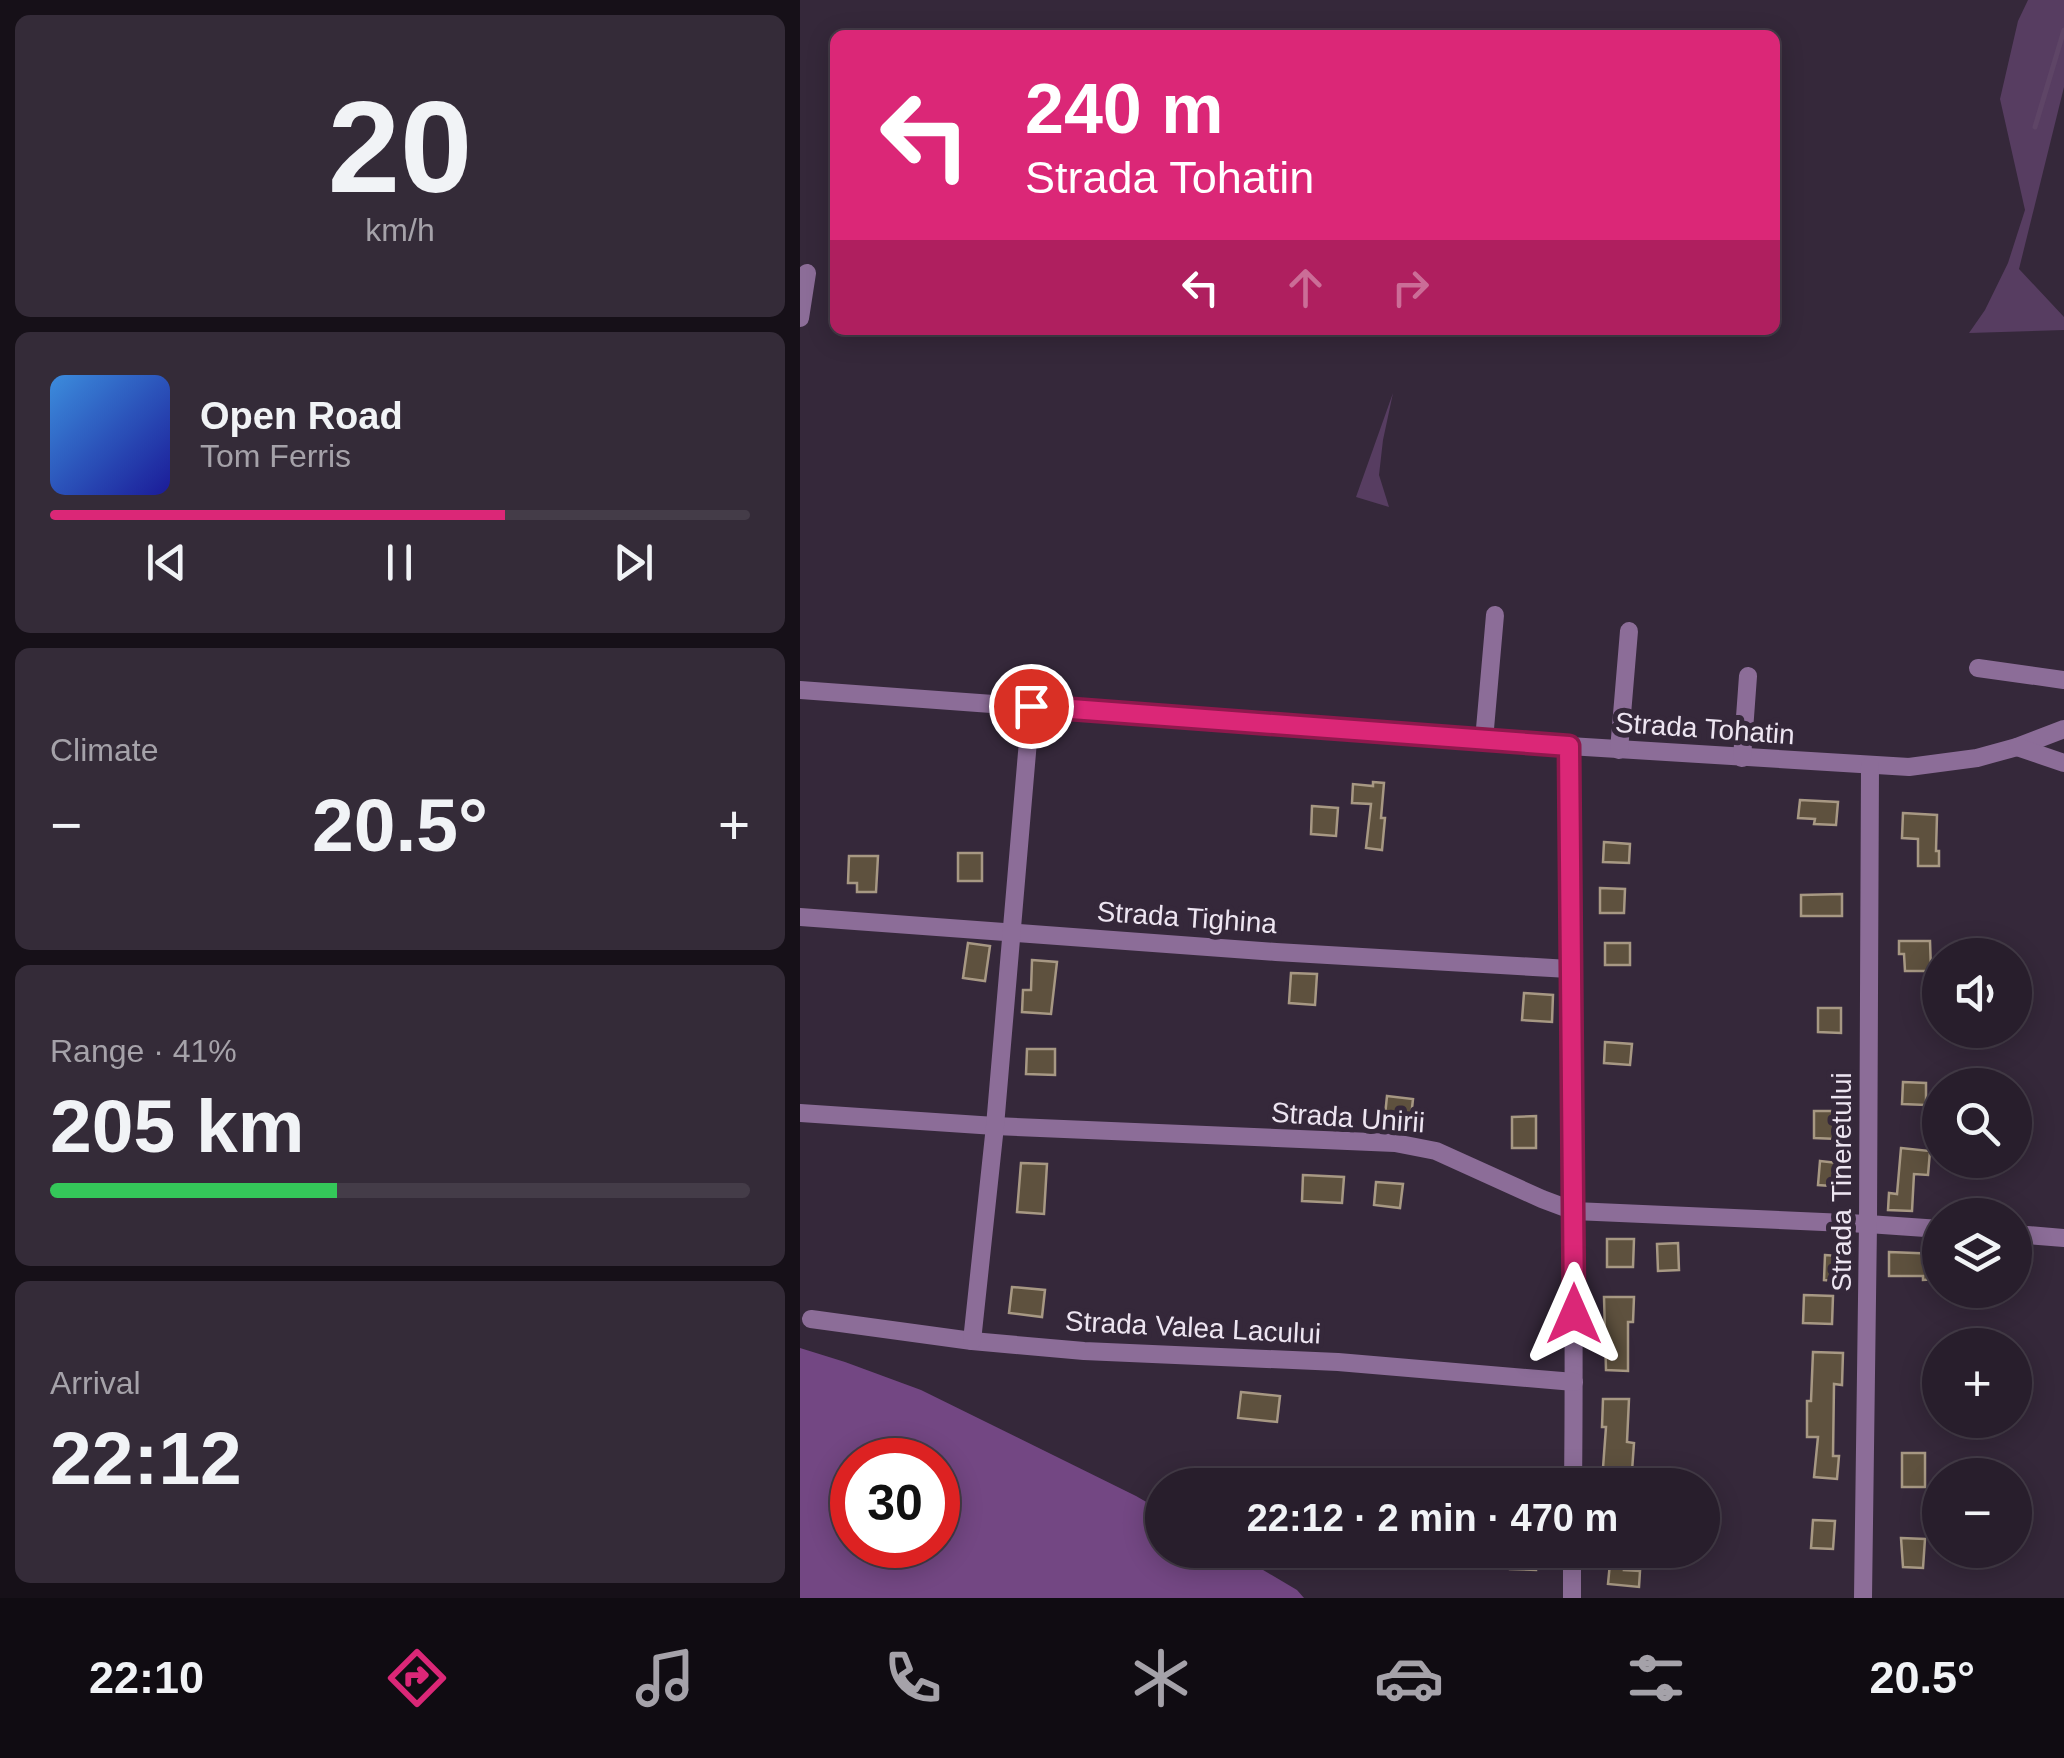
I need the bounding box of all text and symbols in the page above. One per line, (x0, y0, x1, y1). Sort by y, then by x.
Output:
icon: left (860, 70, 990, 200)
text: 240 m (1025, 70, 1223, 148)
text: 20 (328, 74, 472, 220)
text: Strada Tohatin (1025, 152, 1314, 203)
text: km/h (365, 212, 435, 248)
icon: left (1173, 260, 1228, 315)
icon: ahead (1278, 260, 1333, 315)
icon: right (1383, 260, 1438, 315)
text: Open Road (200, 395, 403, 437)
text: Tom Ferris (200, 438, 351, 474)
icon: previous (139, 535, 194, 590)
icon: pause (372, 535, 427, 590)
icon: next (606, 535, 661, 590)
pin (989, 664, 1074, 749)
icon: arrive (1004, 679, 1059, 734)
street label: Strada Tohatin (1614, 707, 1796, 750)
text: Climate (50, 732, 158, 768)
text: 20.5° (312, 783, 488, 867)
text: − (50, 794, 82, 856)
text: + (718, 794, 750, 856)
street label: Strada Tighina (1096, 896, 1279, 939)
map controls (1922, 938, 2032, 1568)
button: sound (1922, 938, 2032, 1048)
text: Range · 41% (50, 1033, 237, 1069)
button: search (1922, 1068, 2032, 1178)
street label: Strada Tineretului (1826, 1072, 1857, 1292)
text: 205 km (50, 1084, 304, 1168)
street label: Strada Unirii (1270, 1097, 1426, 1138)
button: layers (1922, 1198, 2032, 1308)
position arrow (1522, 1262, 1626, 1366)
street label: Strada Valea Lacului (1064, 1305, 1322, 1350)
button: + (1922, 1328, 2032, 1438)
text: Arrival (50, 1365, 141, 1401)
text: 22:12 (50, 1416, 242, 1500)
speed limit sign: 30 (830, 1438, 960, 1568)
button: − (1922, 1458, 2032, 1568)
text: 22:12 · 2 min · 470 m (1247, 1497, 1618, 1539)
icon: directions (382, 1643, 452, 1713)
icon: music (630, 1643, 700, 1713)
icon: phone (878, 1643, 948, 1713)
icon: climate (1126, 1643, 1196, 1713)
icon: car (1374, 1643, 1444, 1713)
icon: filters (1621, 1643, 1691, 1713)
text: 22:10 (89, 1652, 204, 1703)
text: 20.5° (1869, 1652, 1975, 1703)

